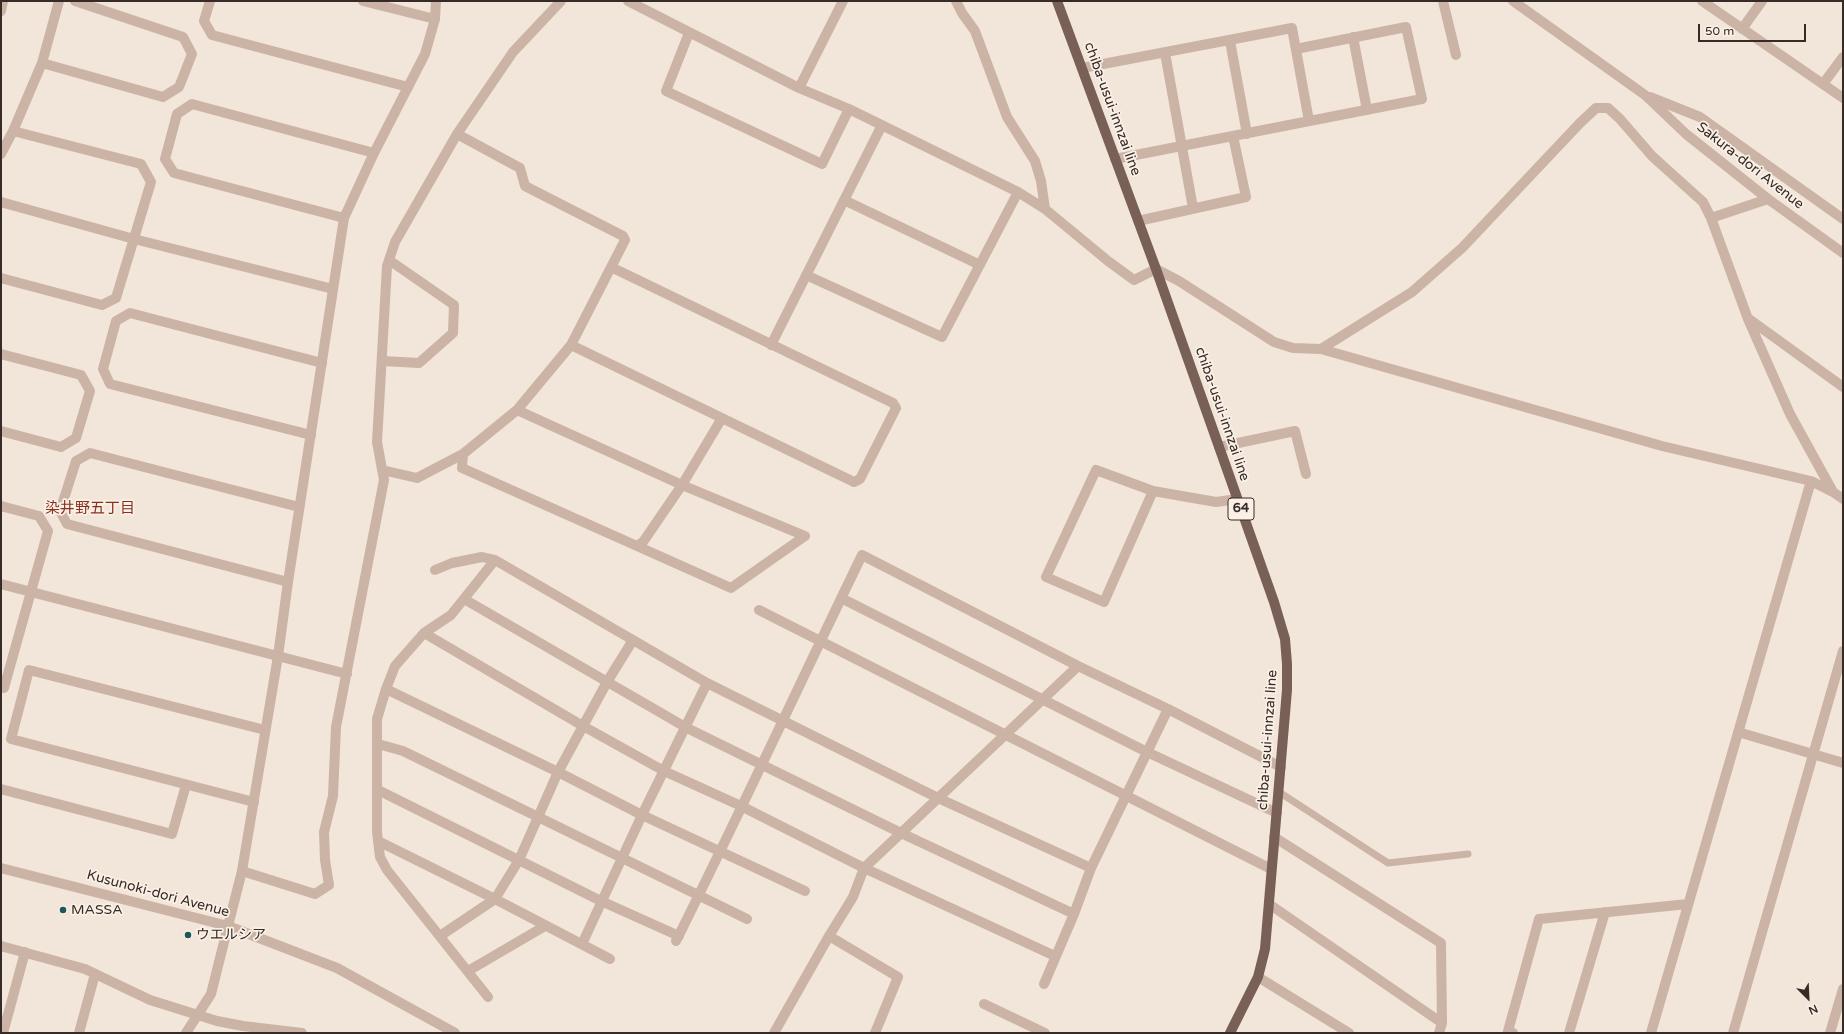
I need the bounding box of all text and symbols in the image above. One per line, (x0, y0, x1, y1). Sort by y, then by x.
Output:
scale bar (1700, 16, 1808, 42)
text: 50 m (1705, 24, 1734, 38)
street label: chiba-usui-innzai line (1080, 40, 1144, 178)
street label: Sakura-dori Avenue (1693, 119, 1807, 213)
street label: chiba-usui-innzai line (1191, 345, 1253, 483)
road number: 64 (1228, 498, 1254, 520)
district label: 染井野五丁目 (45, 500, 135, 518)
street label: chiba-usui-innzai line (1255, 669, 1281, 811)
street label: Kusunoki-dori Avenue (85, 867, 231, 921)
place label: MASSA (71, 902, 123, 918)
marker: MASSA (58, 905, 68, 915)
place label: ウエルシア (196, 927, 266, 943)
marker: ウエルシア (183, 930, 193, 940)
north arrow (1788, 978, 1828, 1018)
text: N (1806, 1002, 1820, 1017)

